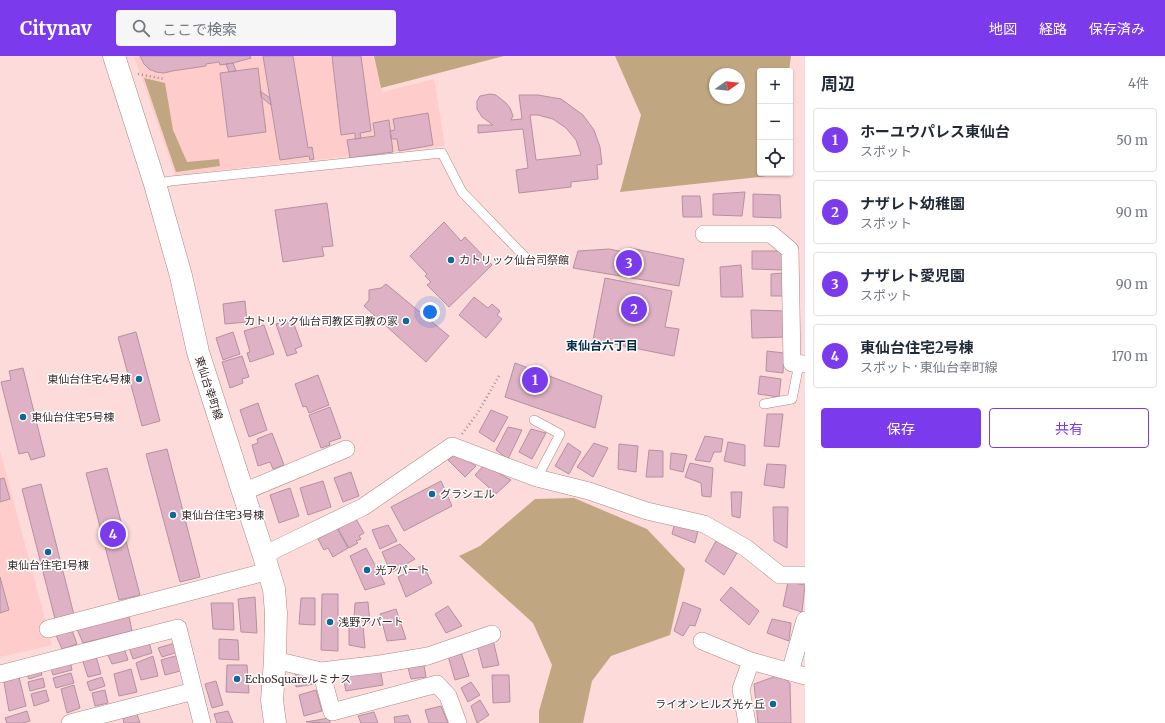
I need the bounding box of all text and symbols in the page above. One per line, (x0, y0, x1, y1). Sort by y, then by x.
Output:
search box (116, 10, 396, 46)
text: Citynav (20, 16, 92, 40)
icon: search (130, 17, 152, 39)
text: ここで検索 (162, 20, 237, 39)
text: 地図 (989, 20, 1017, 38)
text: 経路 (1039, 20, 1067, 38)
text: 保存済み (1089, 20, 1145, 38)
north arrow (709, 68, 745, 104)
map controls (757, 68, 793, 176)
button: + (757, 68, 793, 104)
text: 周辺 (821, 73, 855, 95)
text: 4件 (1128, 75, 1149, 92)
button: − (757, 104, 793, 140)
text: ホーユウパレス東仙台 (860, 122, 1010, 141)
text: 1 (832, 132, 838, 149)
text: 50 m (1116, 132, 1148, 149)
button: locate (757, 140, 793, 176)
text: スポット (860, 143, 912, 160)
text: ナザレト幼稚園 (860, 194, 965, 213)
text: 2 (831, 204, 839, 221)
text: 90 m (1116, 204, 1148, 221)
text: スポット (860, 215, 912, 232)
pin: 3 (616, 248, 642, 278)
place label: カトリック仙台司祭館 (459, 253, 569, 267)
marker: カトリック仙台司祭館 (446, 255, 456, 265)
text: ナザレト愛児園 (860, 266, 965, 285)
text: 3 (831, 276, 839, 293)
text: 90 m (1116, 276, 1148, 293)
text: スポット (860, 287, 912, 304)
pin: 2 (621, 294, 647, 324)
your location (420, 302, 440, 322)
place label: カトリック仙台司教区司教の家 (244, 314, 398, 328)
marker: カトリック仙台司教区司教の家 (401, 316, 411, 326)
district label: 東仙台六丁目 (566, 338, 638, 353)
text: 東仙台住宅2号棟 (860, 338, 974, 357)
text: 4 (831, 348, 839, 365)
text: 170 m (1111, 348, 1148, 365)
street label: 東仙台幸町線 (192, 354, 226, 422)
text: スポット · 東仙台幸町線 (860, 359, 998, 376)
pin: 1 (522, 365, 548, 395)
place label: 東仙台住宅4号棟 (47, 372, 131, 386)
marker: 東仙台住宅4号棟 (134, 374, 144, 384)
button: 保存 (821, 408, 981, 448)
button: 共有 (989, 408, 1149, 448)
place label: 東仙台住宅5号棟 (31, 410, 114, 424)
marker: 東仙台住宅5号棟 (18, 412, 28, 422)
place label: グラシエル (440, 487, 495, 501)
marker: グラシエル (427, 489, 437, 499)
place label: 東仙台住宅3号棟 (181, 508, 264, 522)
marker: 東仙台住宅3号棟 (168, 510, 178, 520)
pin: 4 (100, 519, 126, 549)
marker: 東仙台住宅1号棟 (43, 547, 53, 557)
place label: 東仙台住宅1号棟 (7, 558, 89, 572)
place label: 光アパート (375, 563, 430, 577)
marker: 光アパート (362, 565, 372, 575)
place label: 浅野アパート (338, 615, 404, 629)
marker: 浅野アパート (325, 617, 335, 627)
place label: EchoSquareルミナス (245, 672, 351, 686)
marker: EchoSquareルミナス (232, 674, 242, 684)
place label: ライオンヒルズ光ヶ丘 (655, 697, 765, 711)
marker: ライオンヒルズ光ヶ丘 (768, 699, 778, 709)

